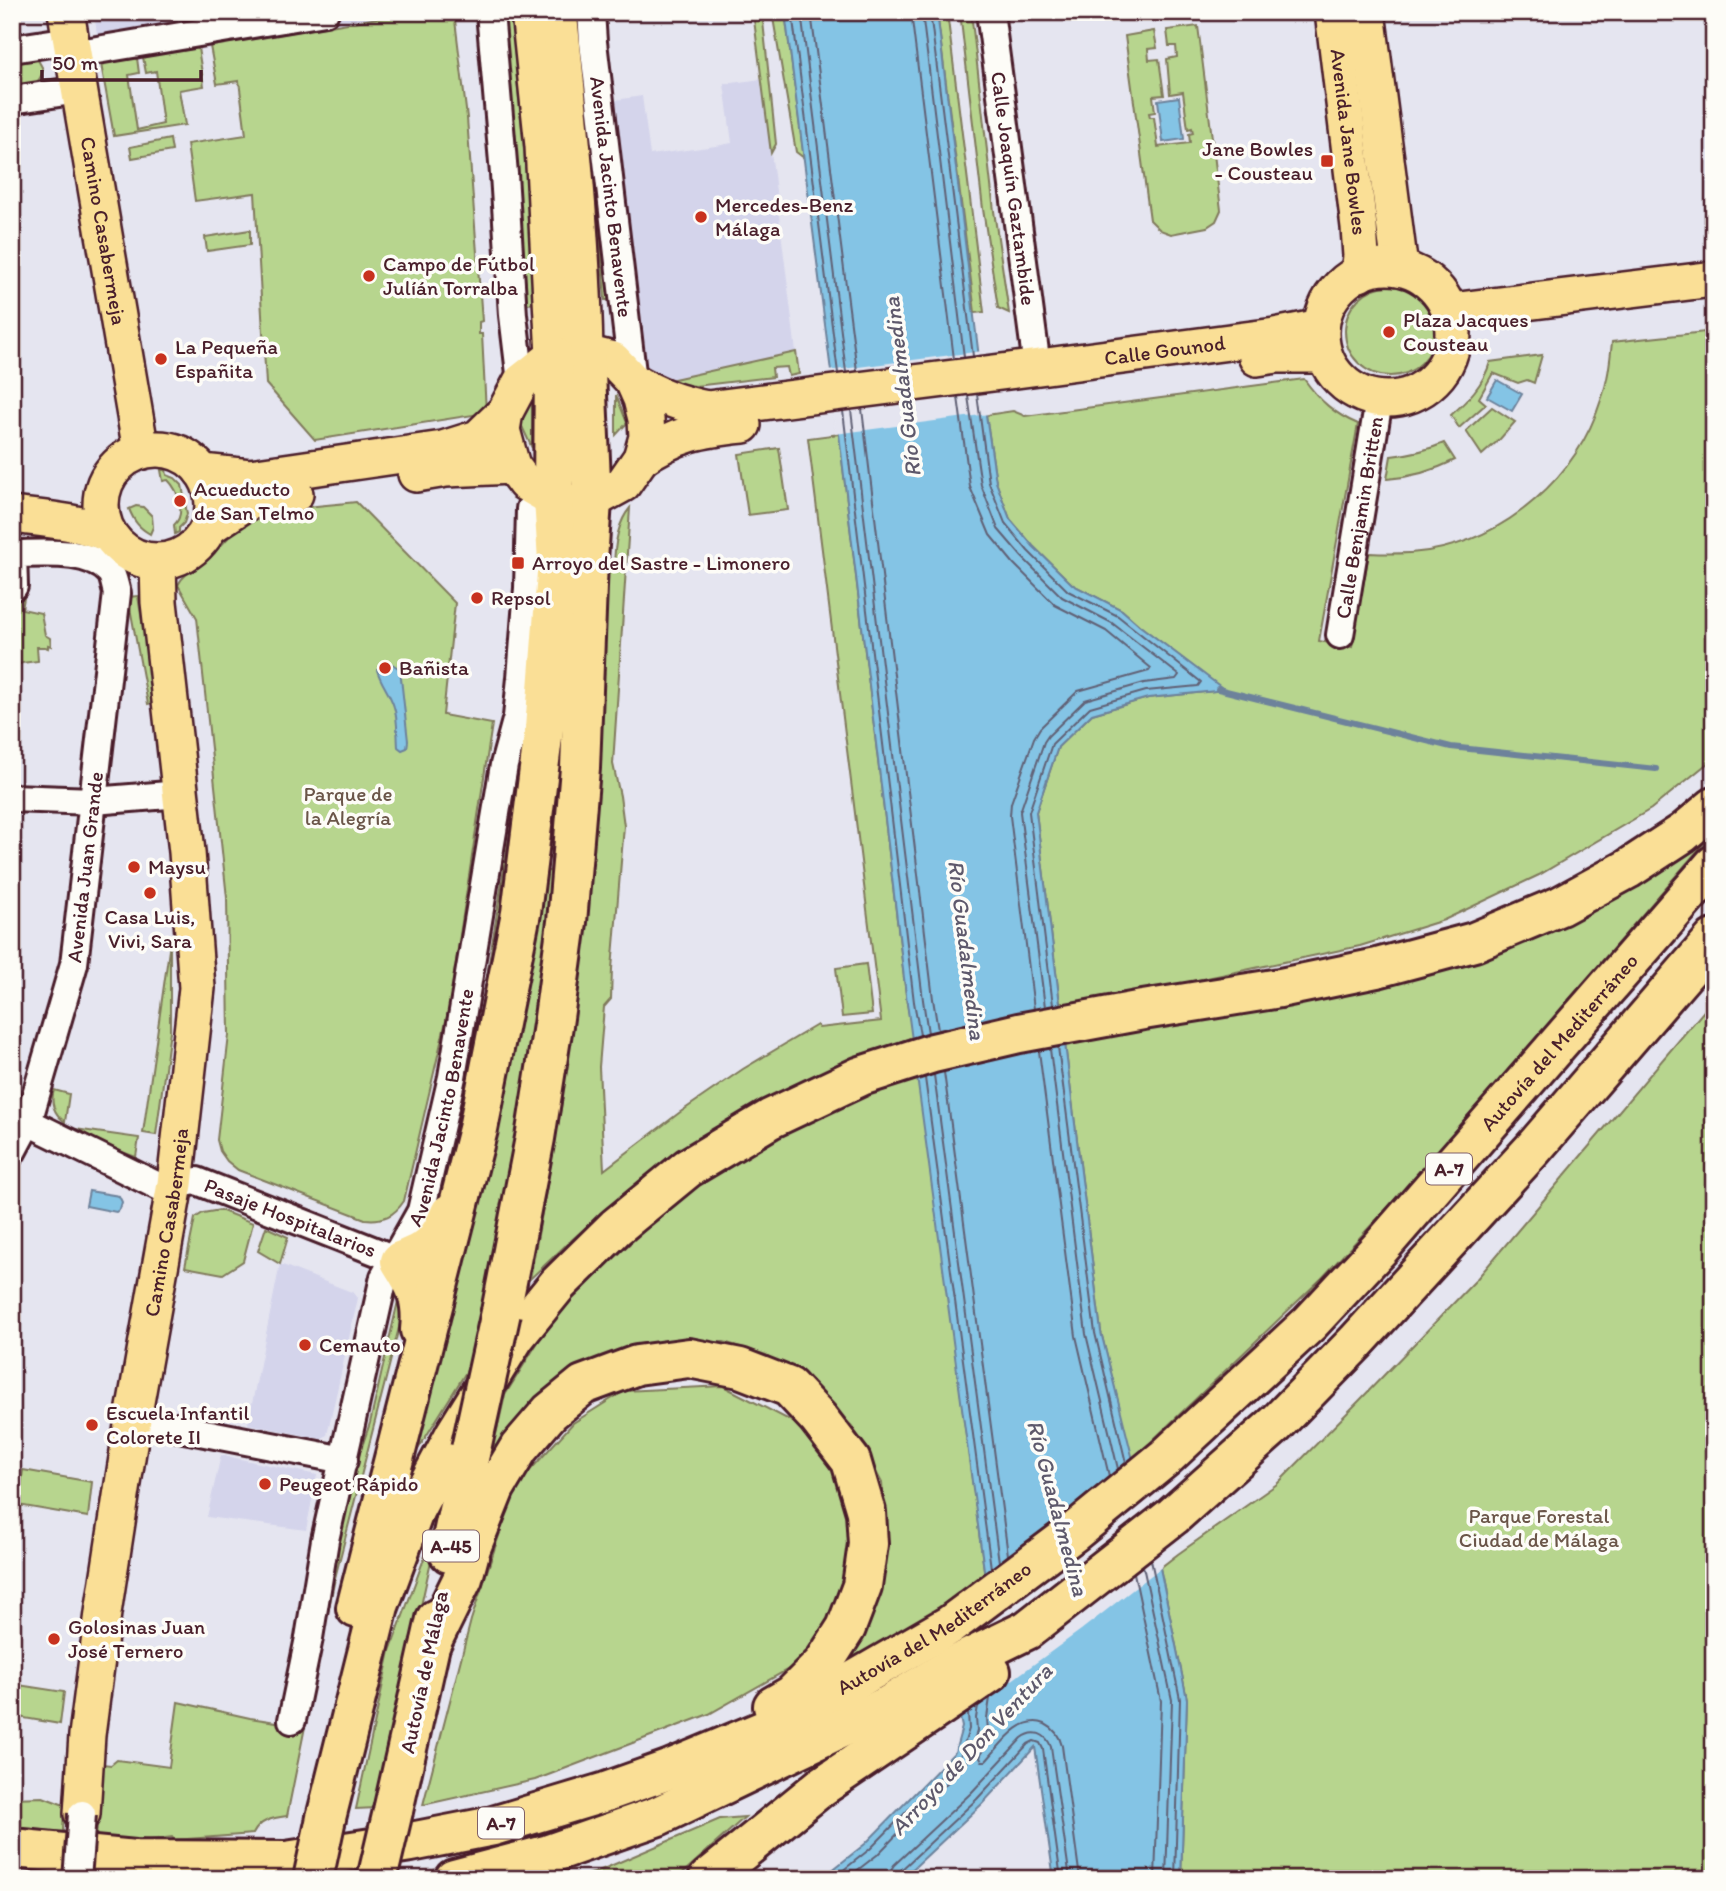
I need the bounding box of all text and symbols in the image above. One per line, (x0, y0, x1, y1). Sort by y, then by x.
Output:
scale bar (42, 38, 201, 82)
street label: Avenida Jane Bowles (1326, 47, 1373, 236)
text: 50 m (52, 50, 99, 75)
street label: Calle Joaquín Gaztambide (986, 70, 1042, 307)
street label: Avenida Jacinto Benavente (585, 75, 638, 319)
street label: Camino Casabermeja (76, 135, 132, 327)
place label: Jane Bowles - Cousteau (1202, 136, 1313, 185)
marker: Jane Bowles - Cousteau (1319, 153, 1335, 169)
place label: Mercedes-Benz Málaga (715, 192, 853, 241)
marker: Mercedes-Benz Málaga (693, 209, 709, 225)
place label: Campo de Fútbol Julíán Torralba (383, 251, 535, 300)
marker: Campo de Fútbol Julíán Torralba (361, 268, 377, 284)
water label: Río Guadalmedina (877, 294, 927, 479)
place label: Plaza Jacques Cousteau (1403, 307, 1529, 356)
marker: Plaza Jacques Cousteau (1381, 324, 1397, 340)
street label: Calle Gounod (1103, 330, 1227, 370)
place label: La Pequeña Españita (175, 334, 278, 383)
marker: La Pequeña Españita (153, 351, 169, 367)
street label: Calle Benjamin Britten (1330, 414, 1388, 621)
place label: Acueducto de San Telmo (194, 476, 314, 525)
marker: Acueducto de San Telmo (172, 493, 188, 509)
place label: Arroyo del Sastre - Limonero (532, 550, 790, 575)
marker: Arroyo del Sastre - Limonero (510, 555, 526, 571)
place label: Repsol (491, 585, 551, 610)
marker: Repsol (469, 590, 485, 606)
place label: Bañista (399, 655, 469, 680)
marker: Bañista (377, 660, 393, 676)
street label: Avenida Juan Grande (61, 770, 108, 964)
park label: Parque de la Alegría (303, 781, 393, 830)
place label: Maysu (148, 854, 206, 879)
water label: Río Guadalmedina (942, 858, 992, 1043)
marker: Maysu (126, 859, 142, 875)
marker: Casa Luis, Vivi, Sara (142, 885, 158, 901)
place label: Casa Luis, Vivi, Sara (105, 904, 195, 953)
street label: Autovía del Mediterráneo (1475, 948, 1643, 1136)
street label: Avenida Jacinto Benavente (402, 987, 479, 1230)
street label: Camino Casabermeja (139, 1127, 193, 1319)
road number: A-7 (1426, 1154, 1472, 1184)
street label: Pasaje Hospitalarios (201, 1172, 380, 1262)
place label: Cemauto (319, 1332, 401, 1357)
marker: Cemauto (297, 1337, 313, 1353)
place label: Escuela Infantil Colorete II (106, 1400, 249, 1449)
marker: Escuela Infantil Colorete II (84, 1417, 100, 1433)
water label: Río Guadalmedina (1021, 1417, 1095, 1600)
place label: Peugeot Rápido (279, 1471, 418, 1496)
marker: Peugeot Rápido (257, 1476, 273, 1492)
park label: Parque Forestal Ciudad de Málaga (1459, 1503, 1619, 1552)
road number: A-45 (423, 1530, 479, 1562)
street label: Autovía del Mediterráneo (832, 1556, 1036, 1700)
street label: Autovía de Málaga (394, 1588, 453, 1755)
place label: Golosinas Juan José Ternero (68, 1614, 205, 1663)
marker: Golosinas Juan José Ternero (46, 1631, 62, 1647)
water label: Arroyo de Don Ventura (884, 1656, 1059, 1841)
road number: A-7 (478, 1808, 524, 1839)

